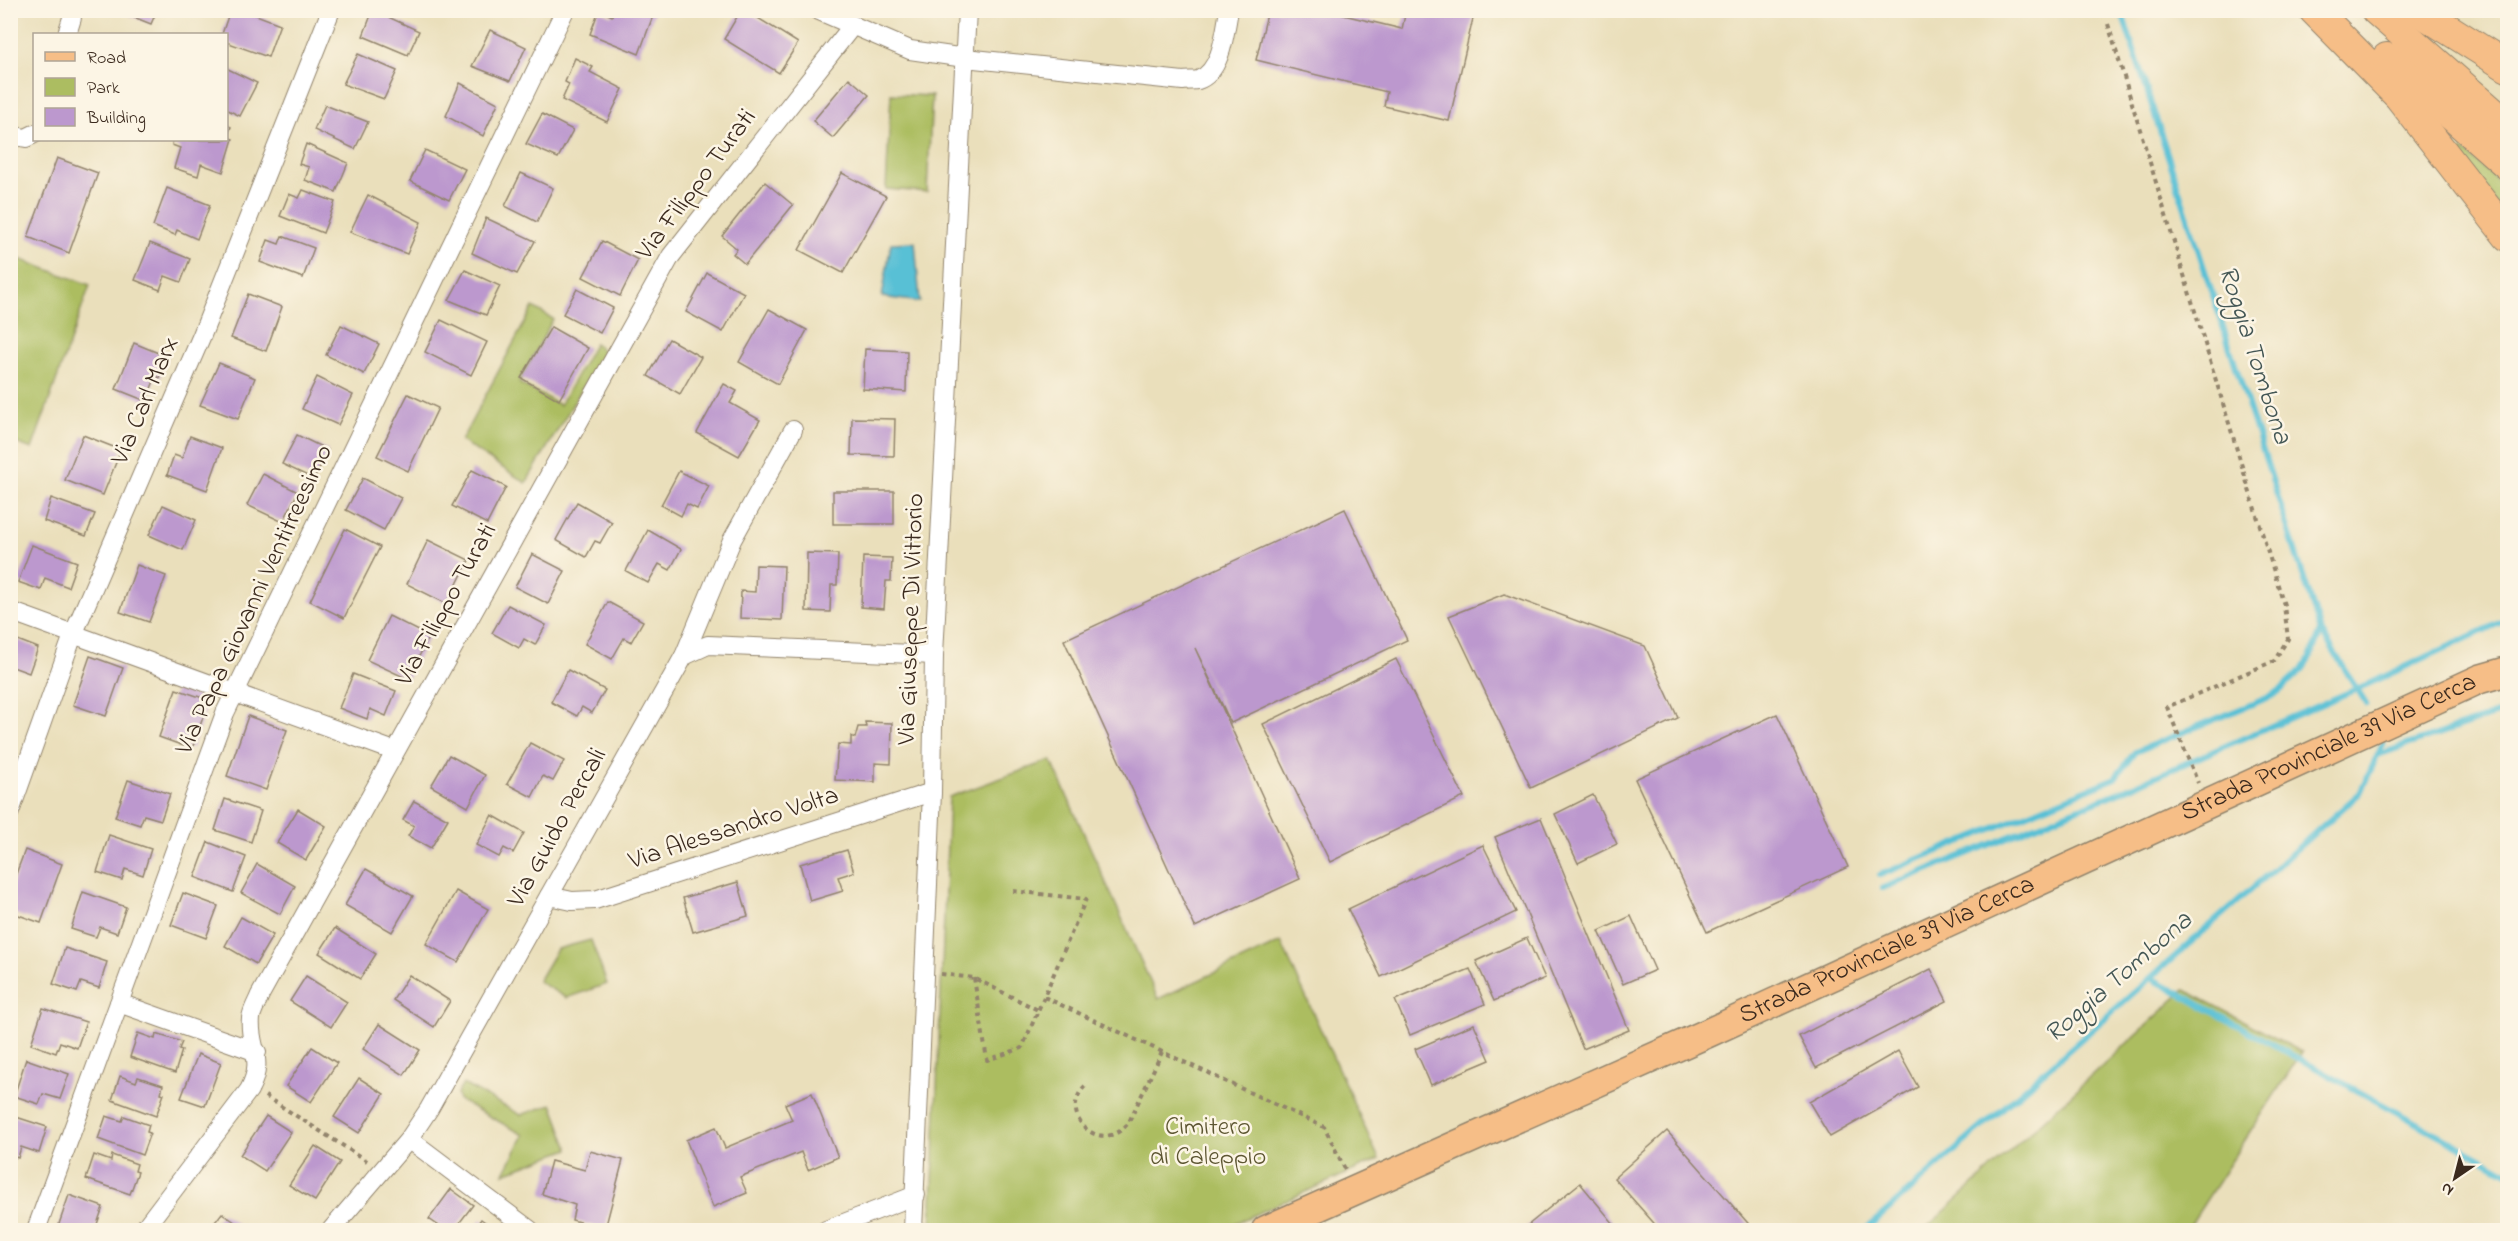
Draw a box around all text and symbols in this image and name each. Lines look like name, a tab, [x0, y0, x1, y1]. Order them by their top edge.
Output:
legend	[33, 33, 228, 141]
text: Road	[87, 46, 126, 72]
text: Park	[87, 76, 120, 102]
street label: Via Filippo Turati	[627, 101, 767, 270]
text: Building	[86, 106, 146, 133]
water label: Roggia Tombona	[2206, 261, 2301, 450]
street label: Via Carl Marx	[102, 331, 190, 472]
street label: Via Papa Giovanni Ventitreesimo	[166, 439, 344, 762]
street label: Via Giuseppe Di Vittorio	[889, 493, 935, 746]
street label: Via Filippo Turati	[386, 517, 508, 694]
street label: Strada Provinciale 39 Via Cerca	[2175, 664, 2483, 833]
street label: Via Guido Percali	[498, 741, 618, 915]
street label: Via Alessandro Volta	[623, 777, 844, 881]
street label: Strada Provinciale 39 Via Cerca	[1733, 867, 2041, 1035]
water label: Roggia Tombona	[2036, 902, 2203, 1054]
park label: Cimitero di Caleppio	[1150, 1109, 1266, 1177]
north arrow	[2425, 1148, 2485, 1208]
text: N	[2436, 1176, 2459, 1202]

